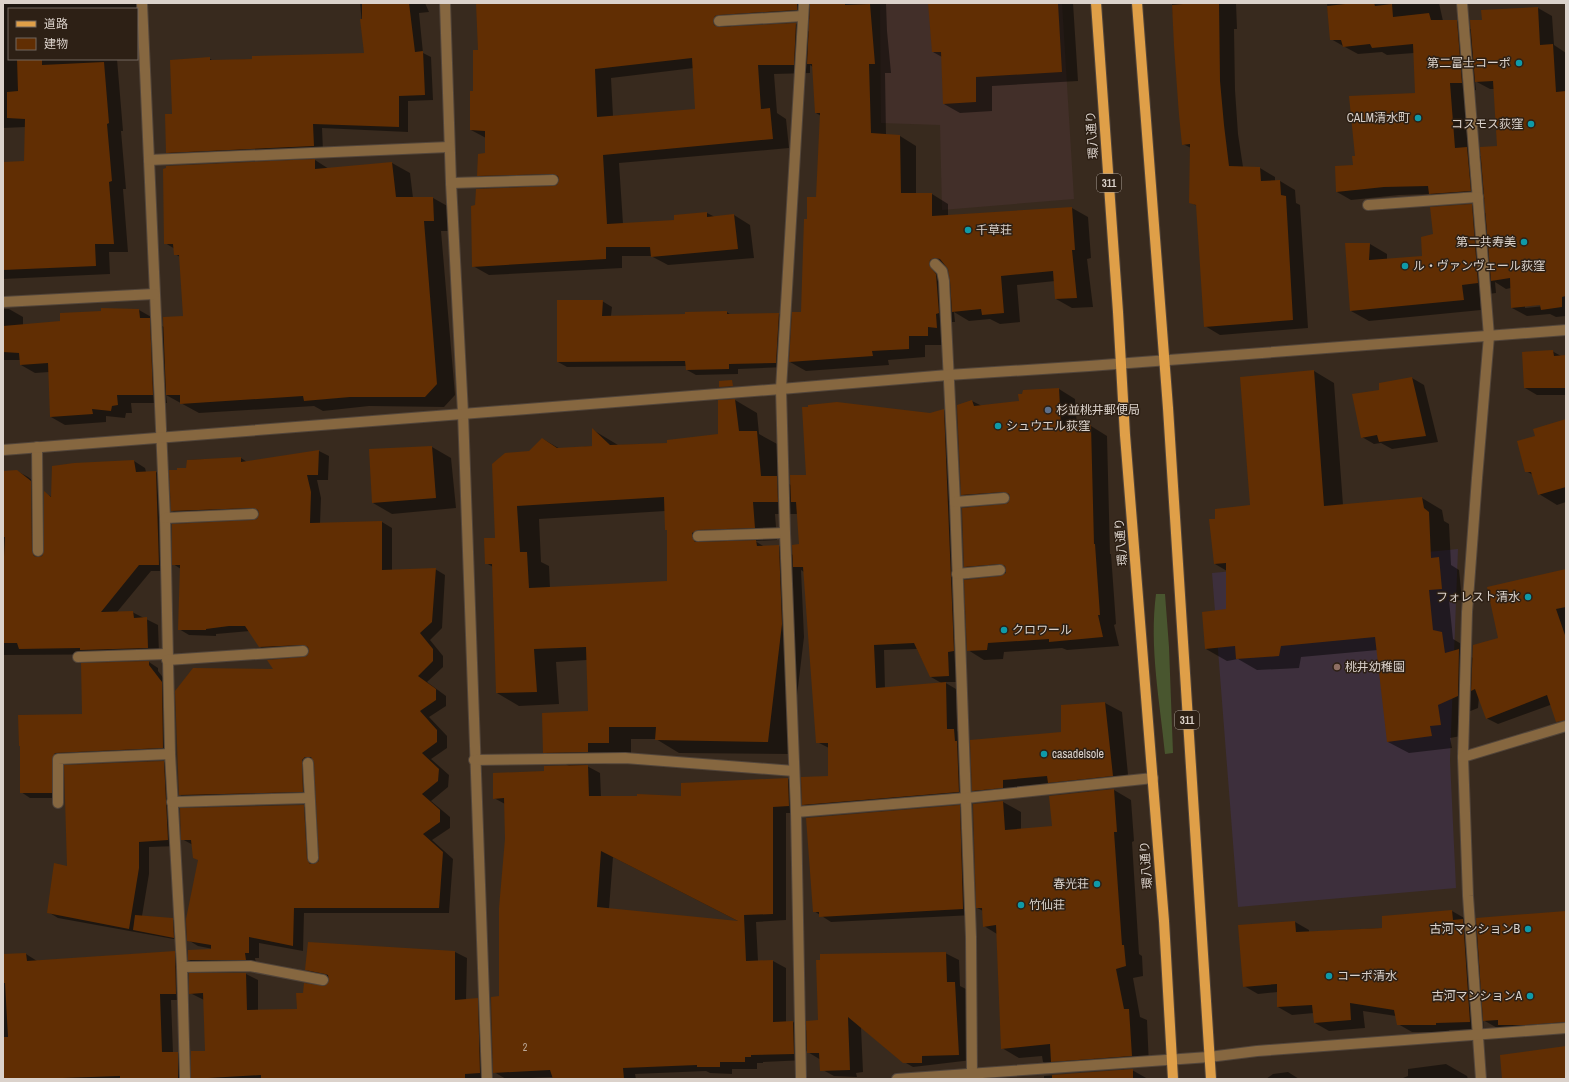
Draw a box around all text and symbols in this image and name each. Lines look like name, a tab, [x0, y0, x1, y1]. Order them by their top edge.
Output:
legend	[8, 8, 138, 60]
text: 道路	[44, 16, 68, 32]
text: 建物	[44, 36, 68, 52]
place label: 第二富士コーポ	[1427, 55, 1511, 71]
marker: 第二富士コーポ	[1514, 58, 1524, 68]
street label: 環八通り	[1082, 110, 1102, 160]
place label: CALM清水町	[1347, 110, 1410, 126]
marker: CALM清水町	[1413, 113, 1423, 123]
place label: コスモス荻窪	[1451, 116, 1523, 132]
marker: コスモス荻窪	[1526, 119, 1536, 129]
road number: 311	[1097, 174, 1121, 192]
place label: 千草荘	[976, 222, 1012, 238]
marker: 千草荘	[963, 225, 973, 235]
place label: 第二共寿美	[1456, 234, 1516, 250]
marker: 第二共寿美	[1519, 237, 1529, 247]
place label: ル・ヴァンヴェール荻窪	[1413, 258, 1545, 274]
marker: ル・ヴァンヴェール荻窪	[1400, 261, 1410, 271]
place label: 杉並桃井郵便局	[1056, 402, 1140, 418]
marker: 杉並桃井郵便局	[1043, 405, 1053, 415]
place label: シュウエル荻窪	[1006, 418, 1090, 434]
marker: シュウエル荻窪	[993, 421, 1003, 431]
street label: 環八通り	[1111, 517, 1131, 567]
place label: フォレスト清水	[1436, 589, 1520, 605]
marker: フォレスト清水	[1523, 592, 1533, 602]
place label: クロワール	[1012, 622, 1072, 638]
marker: クロワール	[999, 625, 1009, 635]
place label: 桃井幼稚園	[1345, 659, 1405, 675]
marker: 桃井幼稚園	[1332, 662, 1342, 672]
road number: 311	[1175, 711, 1199, 729]
place label: casadelsole	[1052, 746, 1104, 762]
marker: casadelsole	[1039, 749, 1049, 759]
street label: 環八通り	[1136, 840, 1156, 890]
place label: 春光荘	[1053, 876, 1089, 892]
marker: 春光荘	[1092, 879, 1102, 889]
place label: 竹仙荘	[1029, 897, 1065, 913]
marker: 竹仙荘	[1016, 900, 1026, 910]
place label: 古河マンションB	[1429, 921, 1520, 937]
marker: 古河マンションB	[1523, 924, 1533, 934]
place label: コーポ清水	[1337, 968, 1397, 984]
marker: コーポ清水	[1324, 971, 1334, 981]
place label: 古河マンションA	[1431, 988, 1522, 1004]
marker: 古河マンションA	[1525, 991, 1535, 1001]
house number: 2	[523, 1041, 528, 1054]

